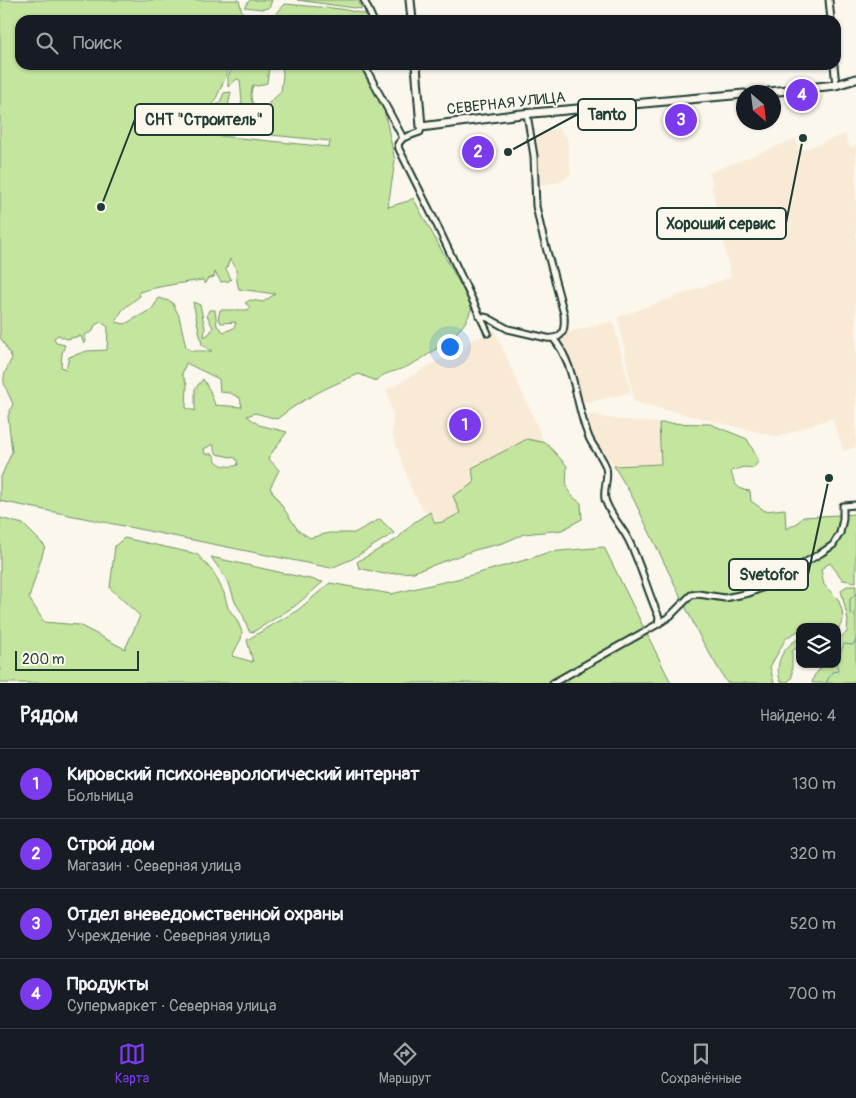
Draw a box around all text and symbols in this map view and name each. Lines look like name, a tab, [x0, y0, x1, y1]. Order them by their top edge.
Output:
search box	[15, 15, 841, 70]
icon: search	[33, 29, 61, 57]
text: Поиск	[73, 31, 123, 55]
pin: 4	[786, 76, 818, 114]
north arrow	[736, 85, 781, 130]
street label: СЕВЕРНАЯ УЛИЦА	[446, 88, 567, 119]
callout: Tanto	[578, 99, 636, 130]
pin: 3	[665, 101, 697, 139]
callout: СНТ "Строитель"	[135, 104, 273, 135]
text: Tanto	[587, 105, 627, 125]
text: СНТ "Строитель"	[145, 110, 263, 130]
pin: 2	[462, 133, 494, 171]
callout: Хороший сервис	[657, 208, 786, 239]
text: Хороший сервис	[666, 214, 776, 234]
your location	[437, 334, 463, 360]
pin: 1	[449, 406, 481, 444]
callout: Svetofor	[729, 559, 808, 590]
text: Svetofor	[739, 565, 799, 585]
map controls	[796, 623, 841, 668]
button: layers	[796, 623, 841, 668]
scale bar	[15, 648, 139, 671]
text: 200 m	[22, 651, 64, 668]
text: Рядом	[20, 702, 78, 729]
text: Найдено: 4	[760, 706, 836, 726]
text: Кировский психоневрологический интернат	[67, 762, 420, 786]
text: 1	[33, 774, 39, 794]
text: 130 m	[792, 774, 836, 794]
text: Больница	[67, 786, 134, 806]
text: Строй дом	[67, 832, 155, 856]
text: 2	[32, 844, 40, 864]
text: 320 m	[790, 844, 836, 864]
text: Магазин · Северная улица	[67, 856, 241, 876]
text: Отдел вневедомственной охраны	[67, 902, 344, 926]
text: 3	[32, 914, 40, 934]
text: 520 m	[790, 914, 836, 934]
text: Учреждение · Северная улица	[67, 926, 270, 946]
text: Продукты	[67, 972, 149, 996]
text: 4	[31, 984, 41, 1004]
text: 700 m	[788, 984, 836, 1004]
text: Супермаркет · Северная улица	[67, 996, 276, 1016]
tab: Карта	[115, 1040, 149, 1087]
tab: Маршрут	[379, 1040, 431, 1087]
tab: Сохранённые	[661, 1040, 741, 1087]

